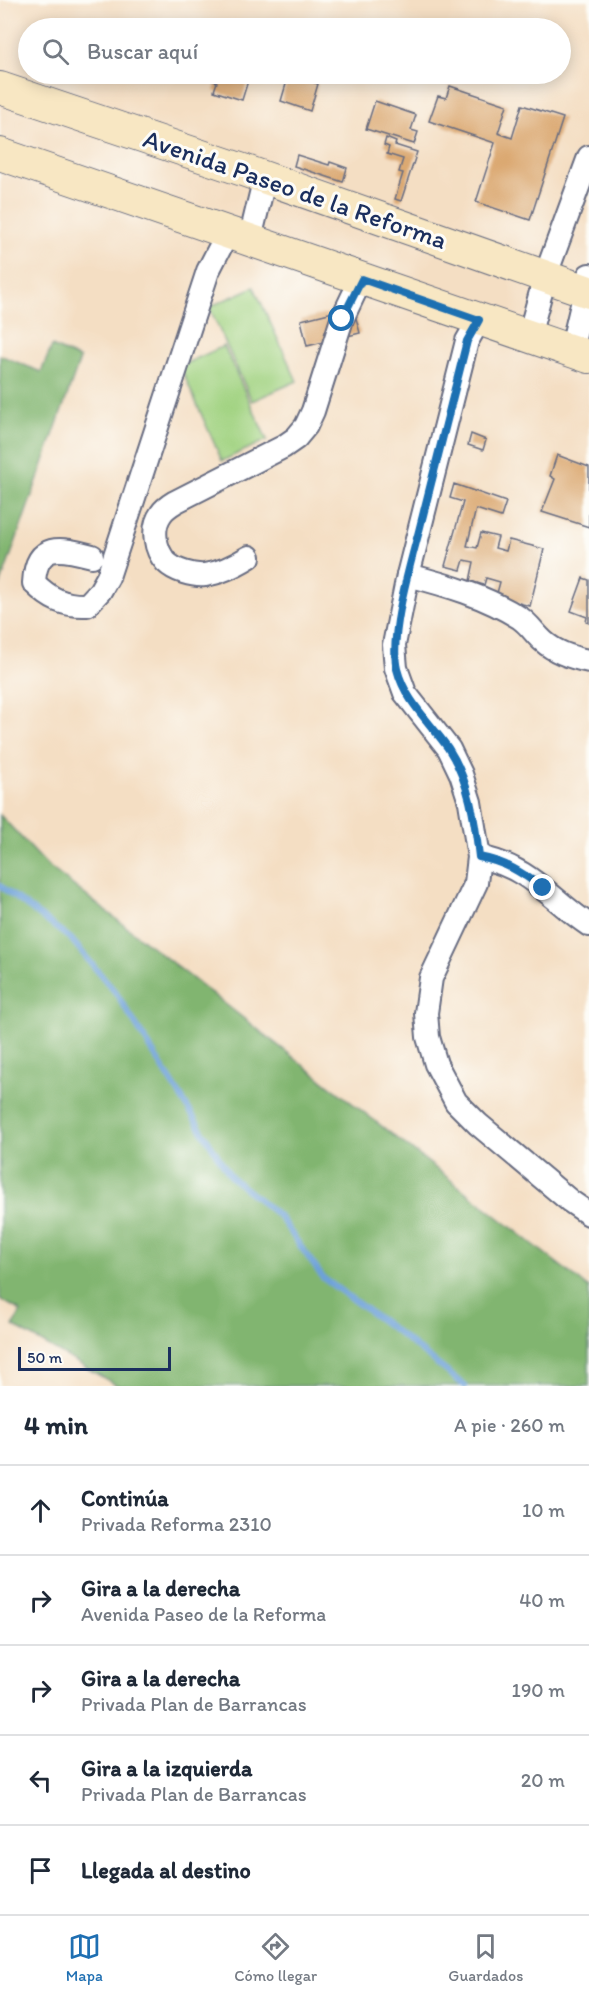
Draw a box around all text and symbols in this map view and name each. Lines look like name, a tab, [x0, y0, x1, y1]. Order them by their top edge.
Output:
search box	[18, 18, 571, 84]
icon: search	[39, 35, 72, 68]
text: Buscar aquí	[87, 38, 198, 65]
street label: Avenida Paseo de la Reforma	[139, 122, 451, 256]
route start	[328, 305, 354, 331]
route end	[529, 874, 555, 900]
scale bar	[18, 1344, 171, 1372]
text: 50 m	[27, 1348, 62, 1367]
text: 4 min	[24, 1409, 88, 1441]
text: A pie · 260 m	[454, 1413, 565, 1437]
text: Continúa	[81, 1485, 169, 1512]
icon: ahead	[24, 1494, 57, 1527]
text: 10 m	[522, 1498, 565, 1522]
text: Privada Reforma 2310	[81, 1512, 272, 1536]
text: Gira a la derecha	[81, 1575, 240, 1602]
icon: right	[24, 1584, 57, 1617]
text: 40 m	[519, 1588, 565, 1612]
text: Avenida Paseo de la Reforma	[81, 1602, 326, 1626]
text: Gira a la derecha	[81, 1665, 240, 1692]
icon: right	[24, 1674, 57, 1707]
text: 190 m	[512, 1678, 565, 1702]
text: Privada Plan de Barrancas	[81, 1692, 307, 1716]
text: Gira a la izquierda	[81, 1755, 252, 1782]
icon: left	[24, 1764, 57, 1797]
text: 20 m	[521, 1768, 565, 1792]
text: Privada Plan de Barrancas	[81, 1782, 307, 1806]
icon: arrive	[24, 1854, 57, 1887]
text: Llegada al destino	[81, 1857, 251, 1884]
tab: Mapa	[66, 1930, 103, 1985]
tab: Cómo llegar	[234, 1930, 317, 1985]
tab: Guardados	[448, 1930, 523, 1985]

